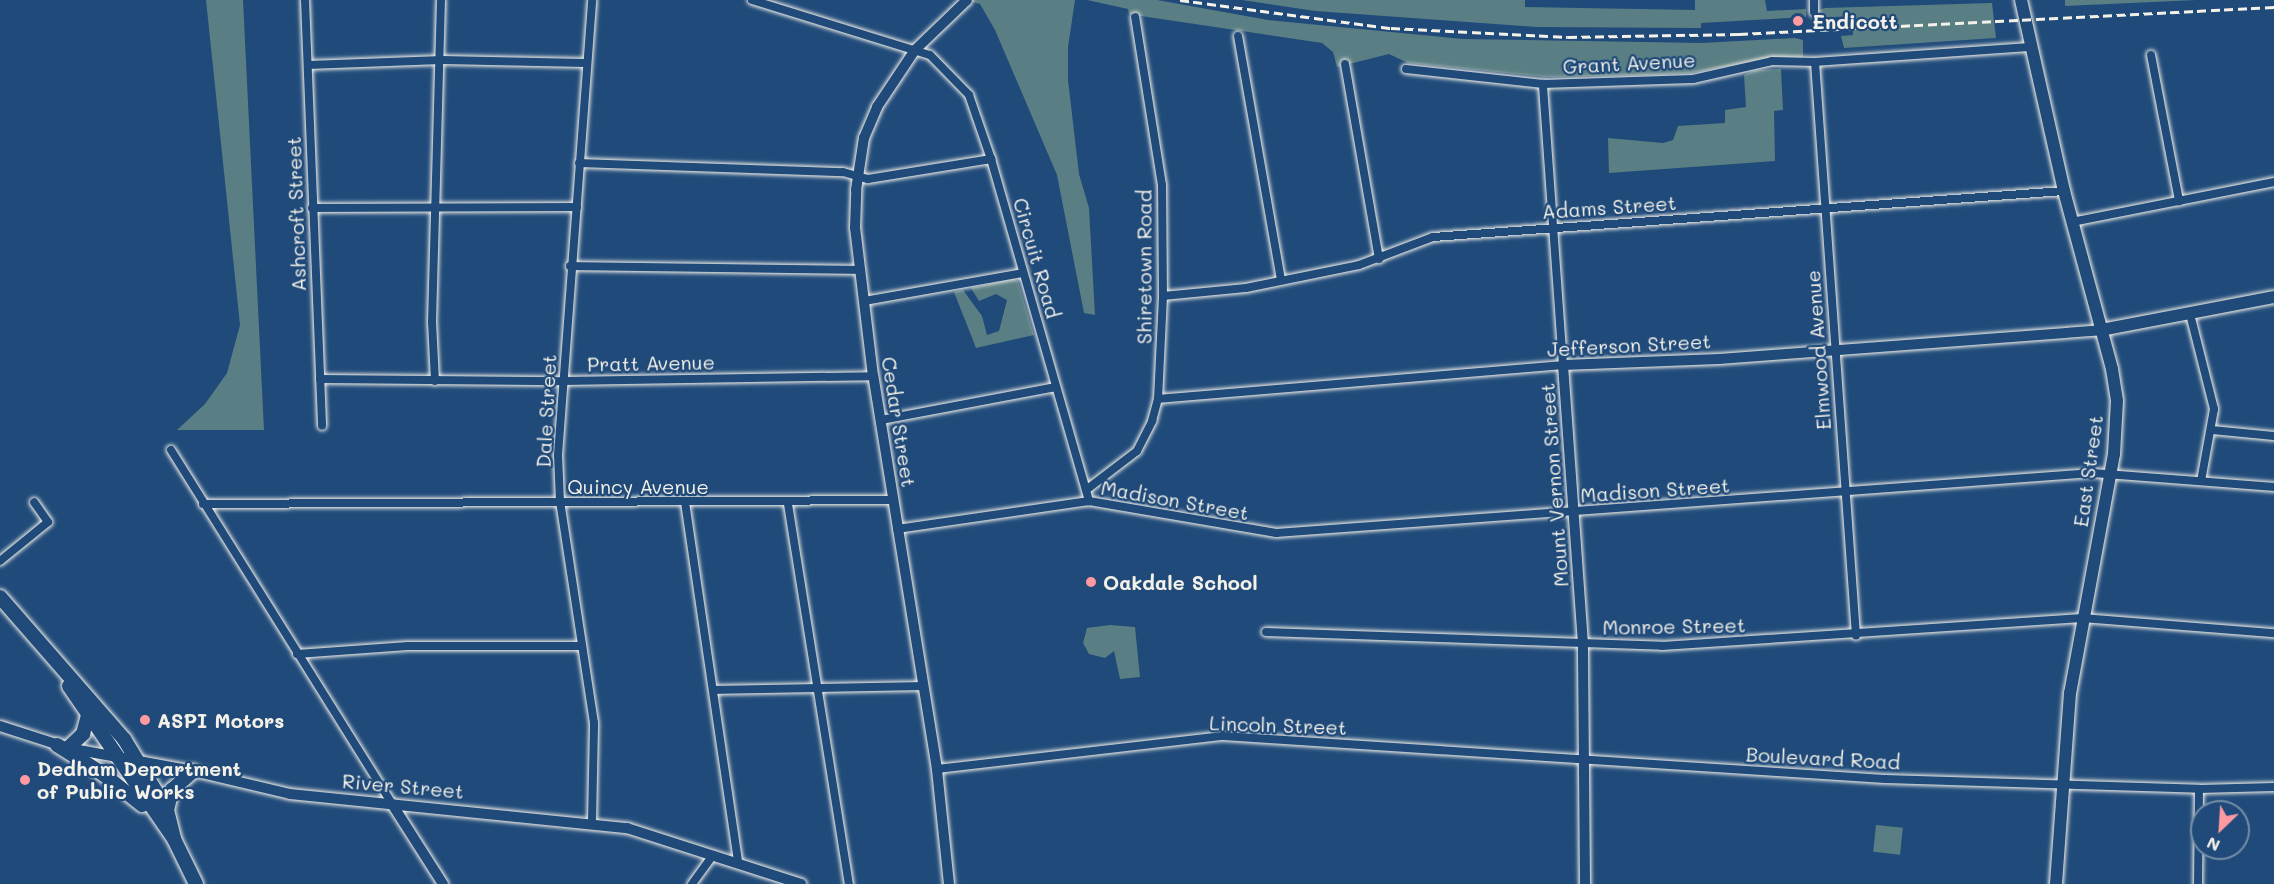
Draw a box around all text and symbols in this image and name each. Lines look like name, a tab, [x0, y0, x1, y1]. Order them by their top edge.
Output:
place label: Endicott	[1812, 9, 1898, 33]
marker: Endicott	[1789, 12, 1807, 30]
street label: Grant Avenue	[1562, 48, 1696, 78]
street label: Ashcroft Street	[281, 136, 311, 292]
street label: Shiretown Road	[1132, 190, 1156, 344]
street label: Adams Street	[1541, 190, 1677, 224]
street label: Circuit Road	[1008, 195, 1066, 321]
street label: Elmwood Avenue	[1800, 269, 1836, 431]
street label: Jefferson Street	[1546, 329, 1712, 361]
street label: Pratt Avenue	[587, 350, 715, 376]
street label: Dale Street	[531, 354, 561, 468]
street label: Cedar Street	[877, 355, 921, 489]
street label: Mount Vernon Street	[1535, 382, 1573, 588]
street label: East Street	[2068, 414, 2108, 528]
street label: Madison Street	[1579, 473, 1731, 507]
street label: Quincy Avenue	[567, 474, 709, 498]
street label: Madison Street	[1099, 475, 1251, 525]
place label: Oakdale School	[1103, 570, 1258, 594]
marker: Oakdale School	[1084, 575, 1098, 589]
street label: Monroe Street	[1602, 613, 1746, 639]
place label: ASPI Motors	[157, 708, 284, 732]
street label: Lincoln Street	[1209, 711, 1347, 739]
marker: ASPI Motors	[138, 713, 152, 727]
street label: Boulevard Road	[1745, 742, 1901, 774]
place label: Dedham Department of Public Works	[37, 756, 241, 803]
street label: River Street	[341, 769, 465, 803]
marker: Dedham Department of Public Works	[18, 773, 32, 787]
north arrow	[2190, 800, 2250, 860]
text: N	[2203, 833, 2223, 857]

